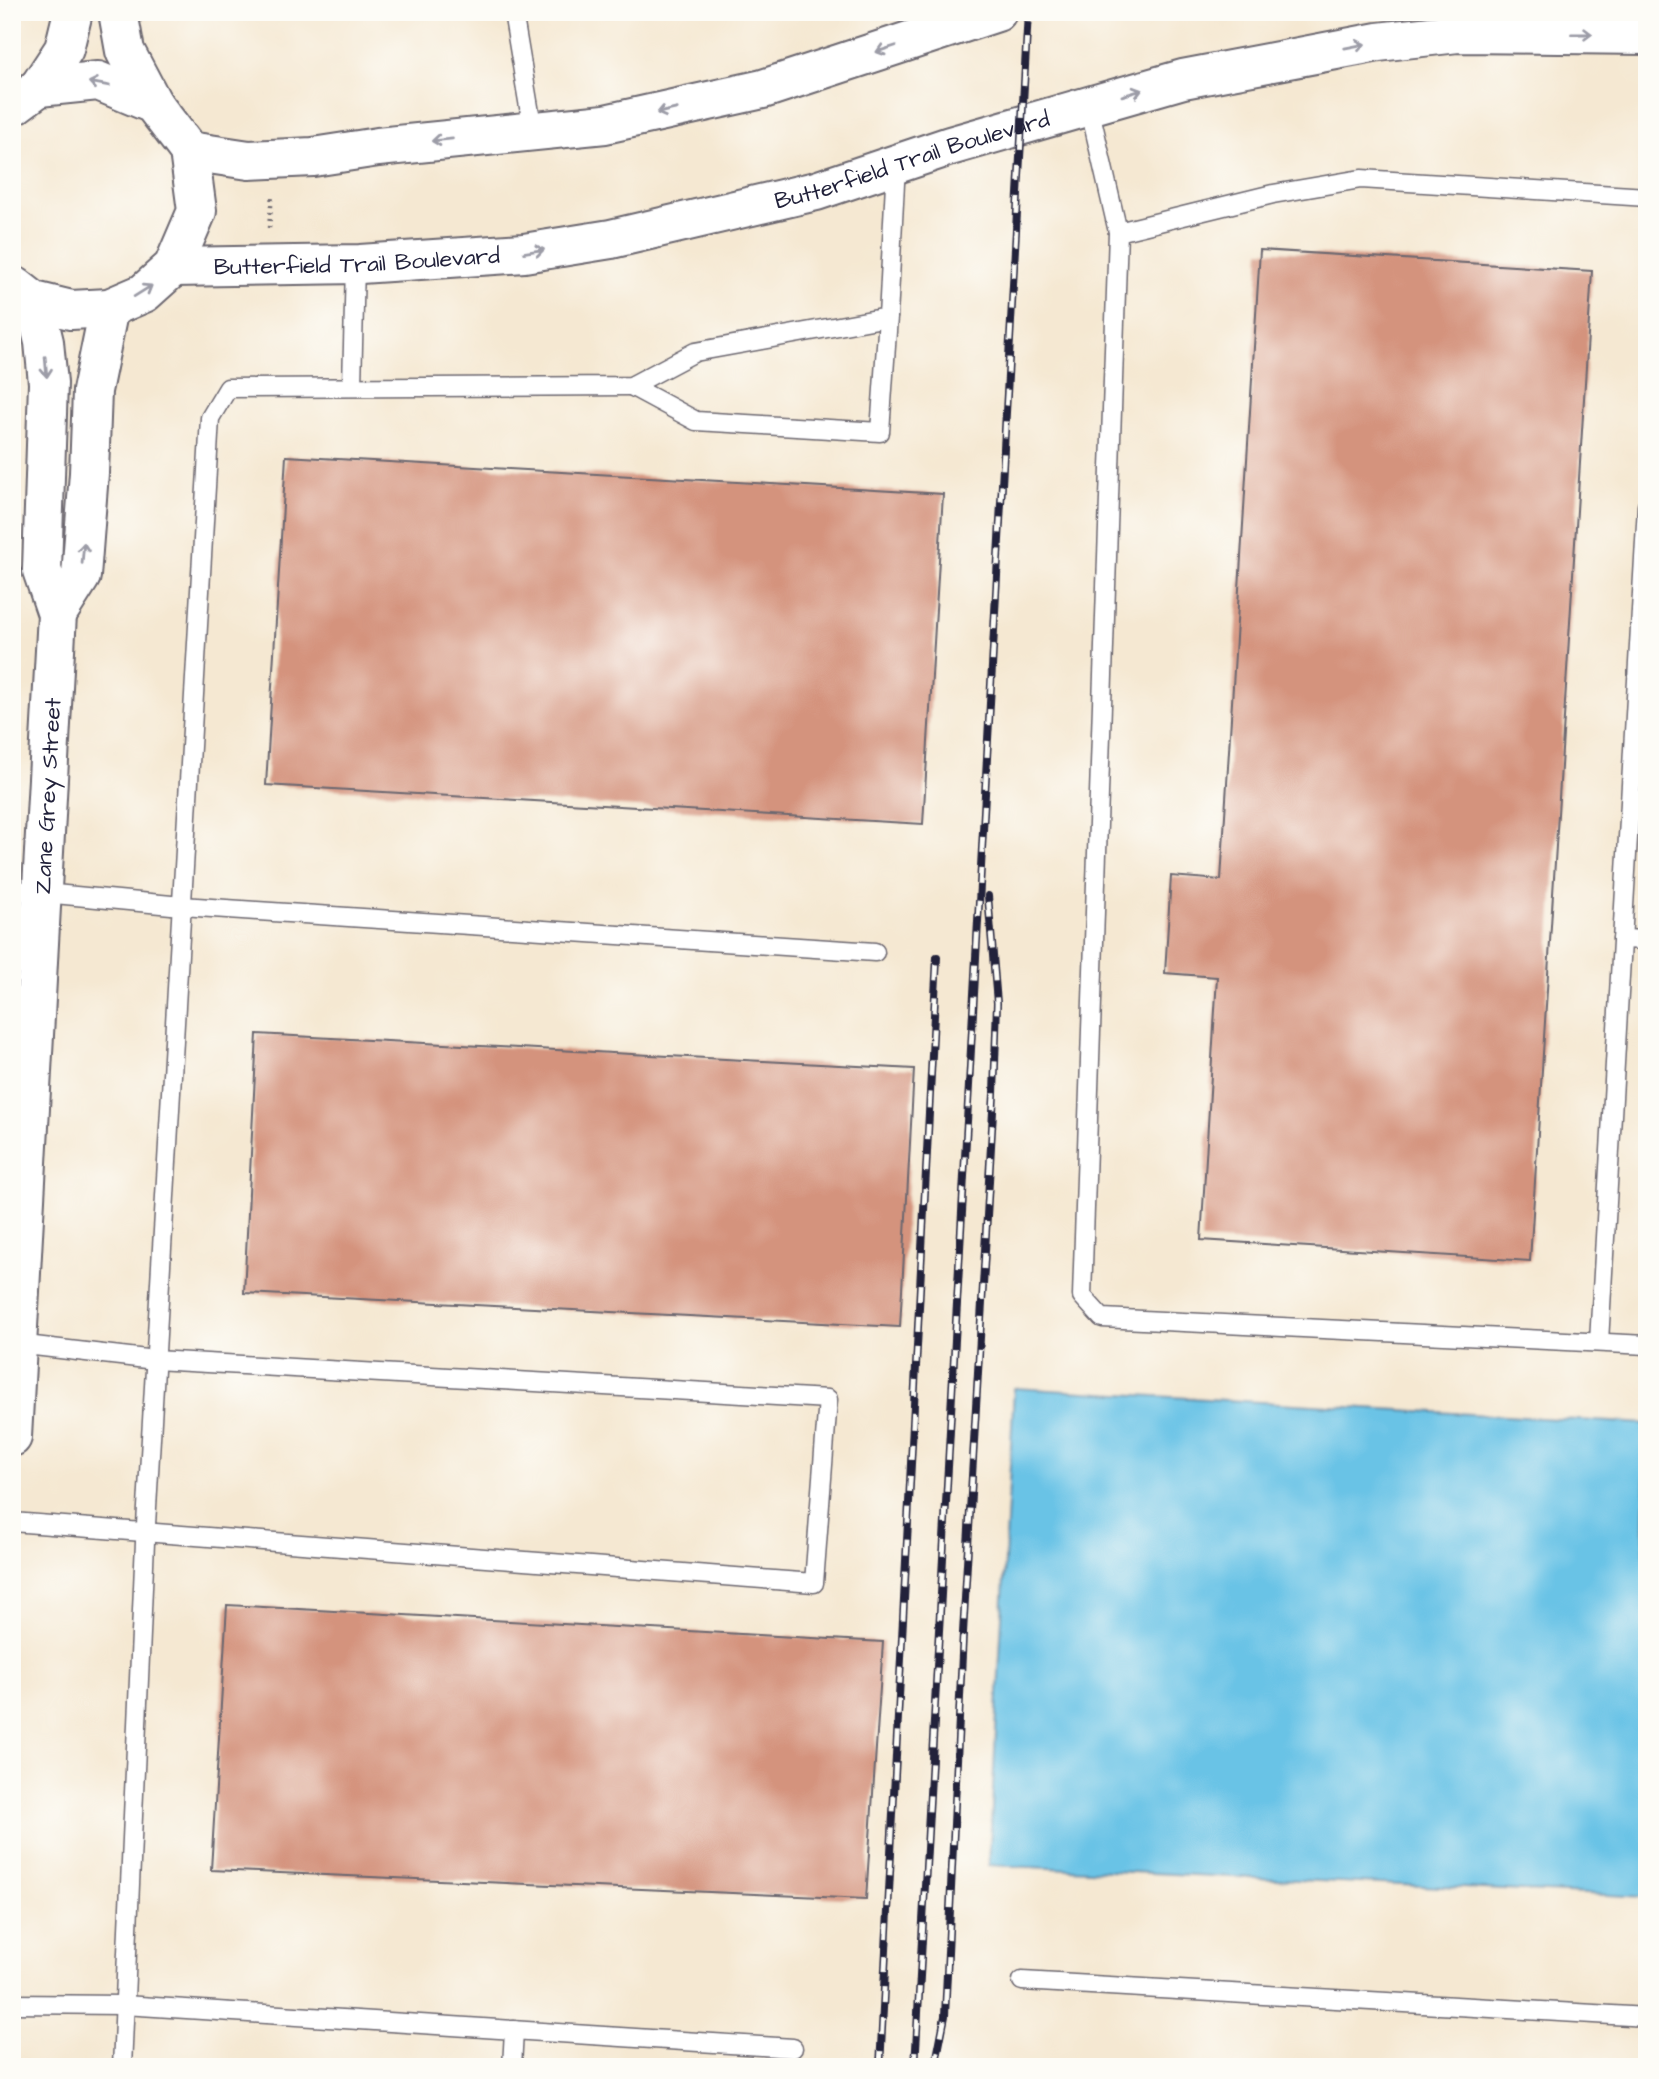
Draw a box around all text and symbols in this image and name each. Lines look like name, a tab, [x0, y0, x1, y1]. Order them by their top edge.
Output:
one-way arrow	[1570, 27, 1593, 41]
one-way arrow	[1343, 39, 1366, 53]
one-way arrow	[875, 44, 897, 56]
one-way arrow	[89, 77, 111, 90]
one-way arrow	[1121, 86, 1143, 99]
street label: Butterfield Trail Boulevard	[771, 103, 1054, 217]
one-way arrow	[656, 104, 679, 118]
one-way arrow	[431, 134, 453, 147]
street label: Butterfield Trail Boulevard	[214, 240, 501, 283]
one-way arrow	[522, 244, 545, 257]
one-way arrow	[133, 283, 152, 298]
one-way arrow	[40, 356, 53, 378]
one-way arrow	[77, 542, 90, 565]
street label: Zane Grey Street	[27, 696, 69, 895]

